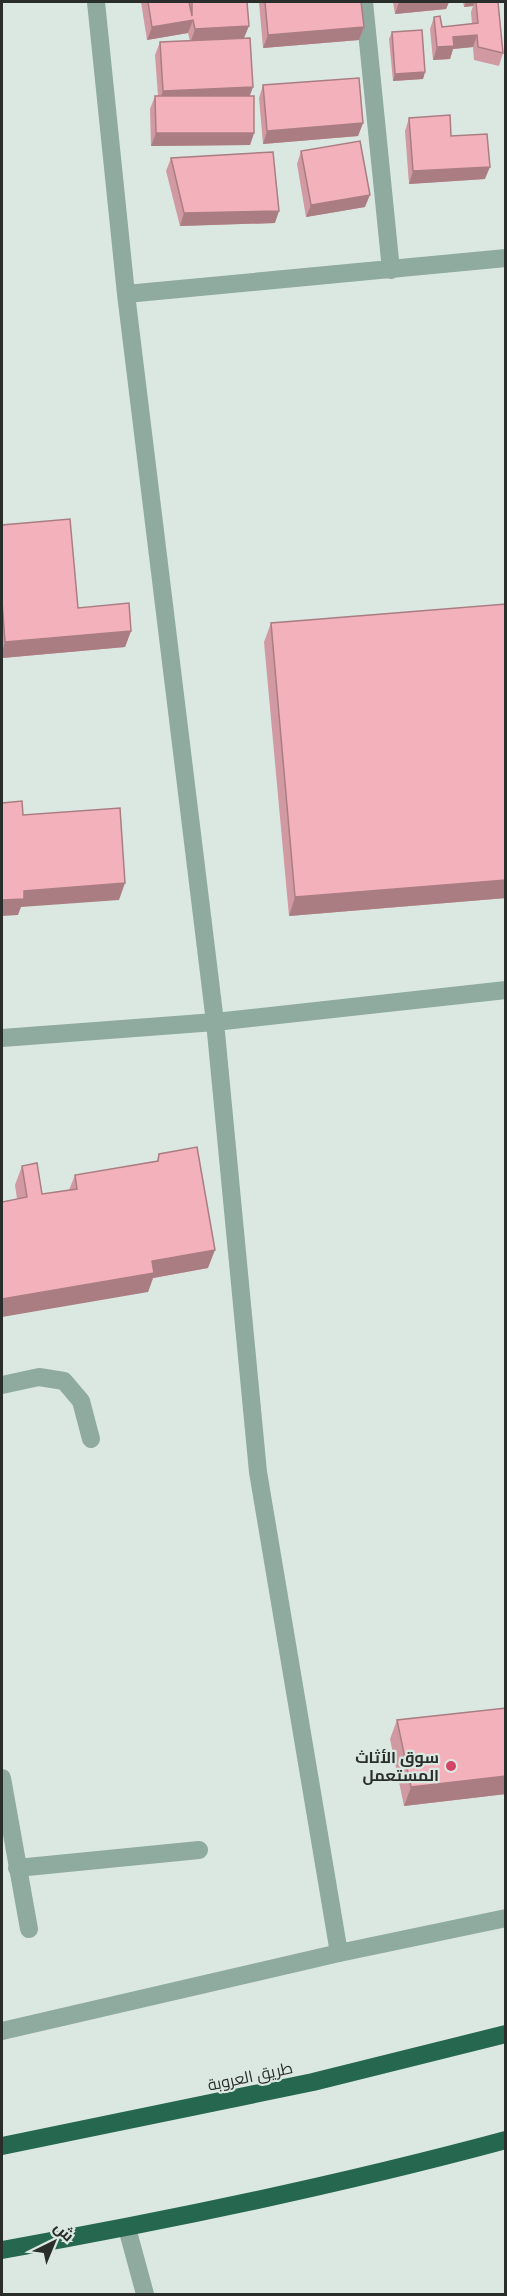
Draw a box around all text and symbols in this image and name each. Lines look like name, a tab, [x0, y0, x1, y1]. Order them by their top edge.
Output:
place label: سوق الأثاث المستعمل	[355, 1749, 439, 1785]
marker: سوق الأثاث المستعمل	[444, 1759, 458, 1773]
street label: طريق العروبة	[206, 2059, 295, 2096]
north arrow	[24, 2212, 84, 2272]
text: ش	[50, 2218, 77, 2245]

